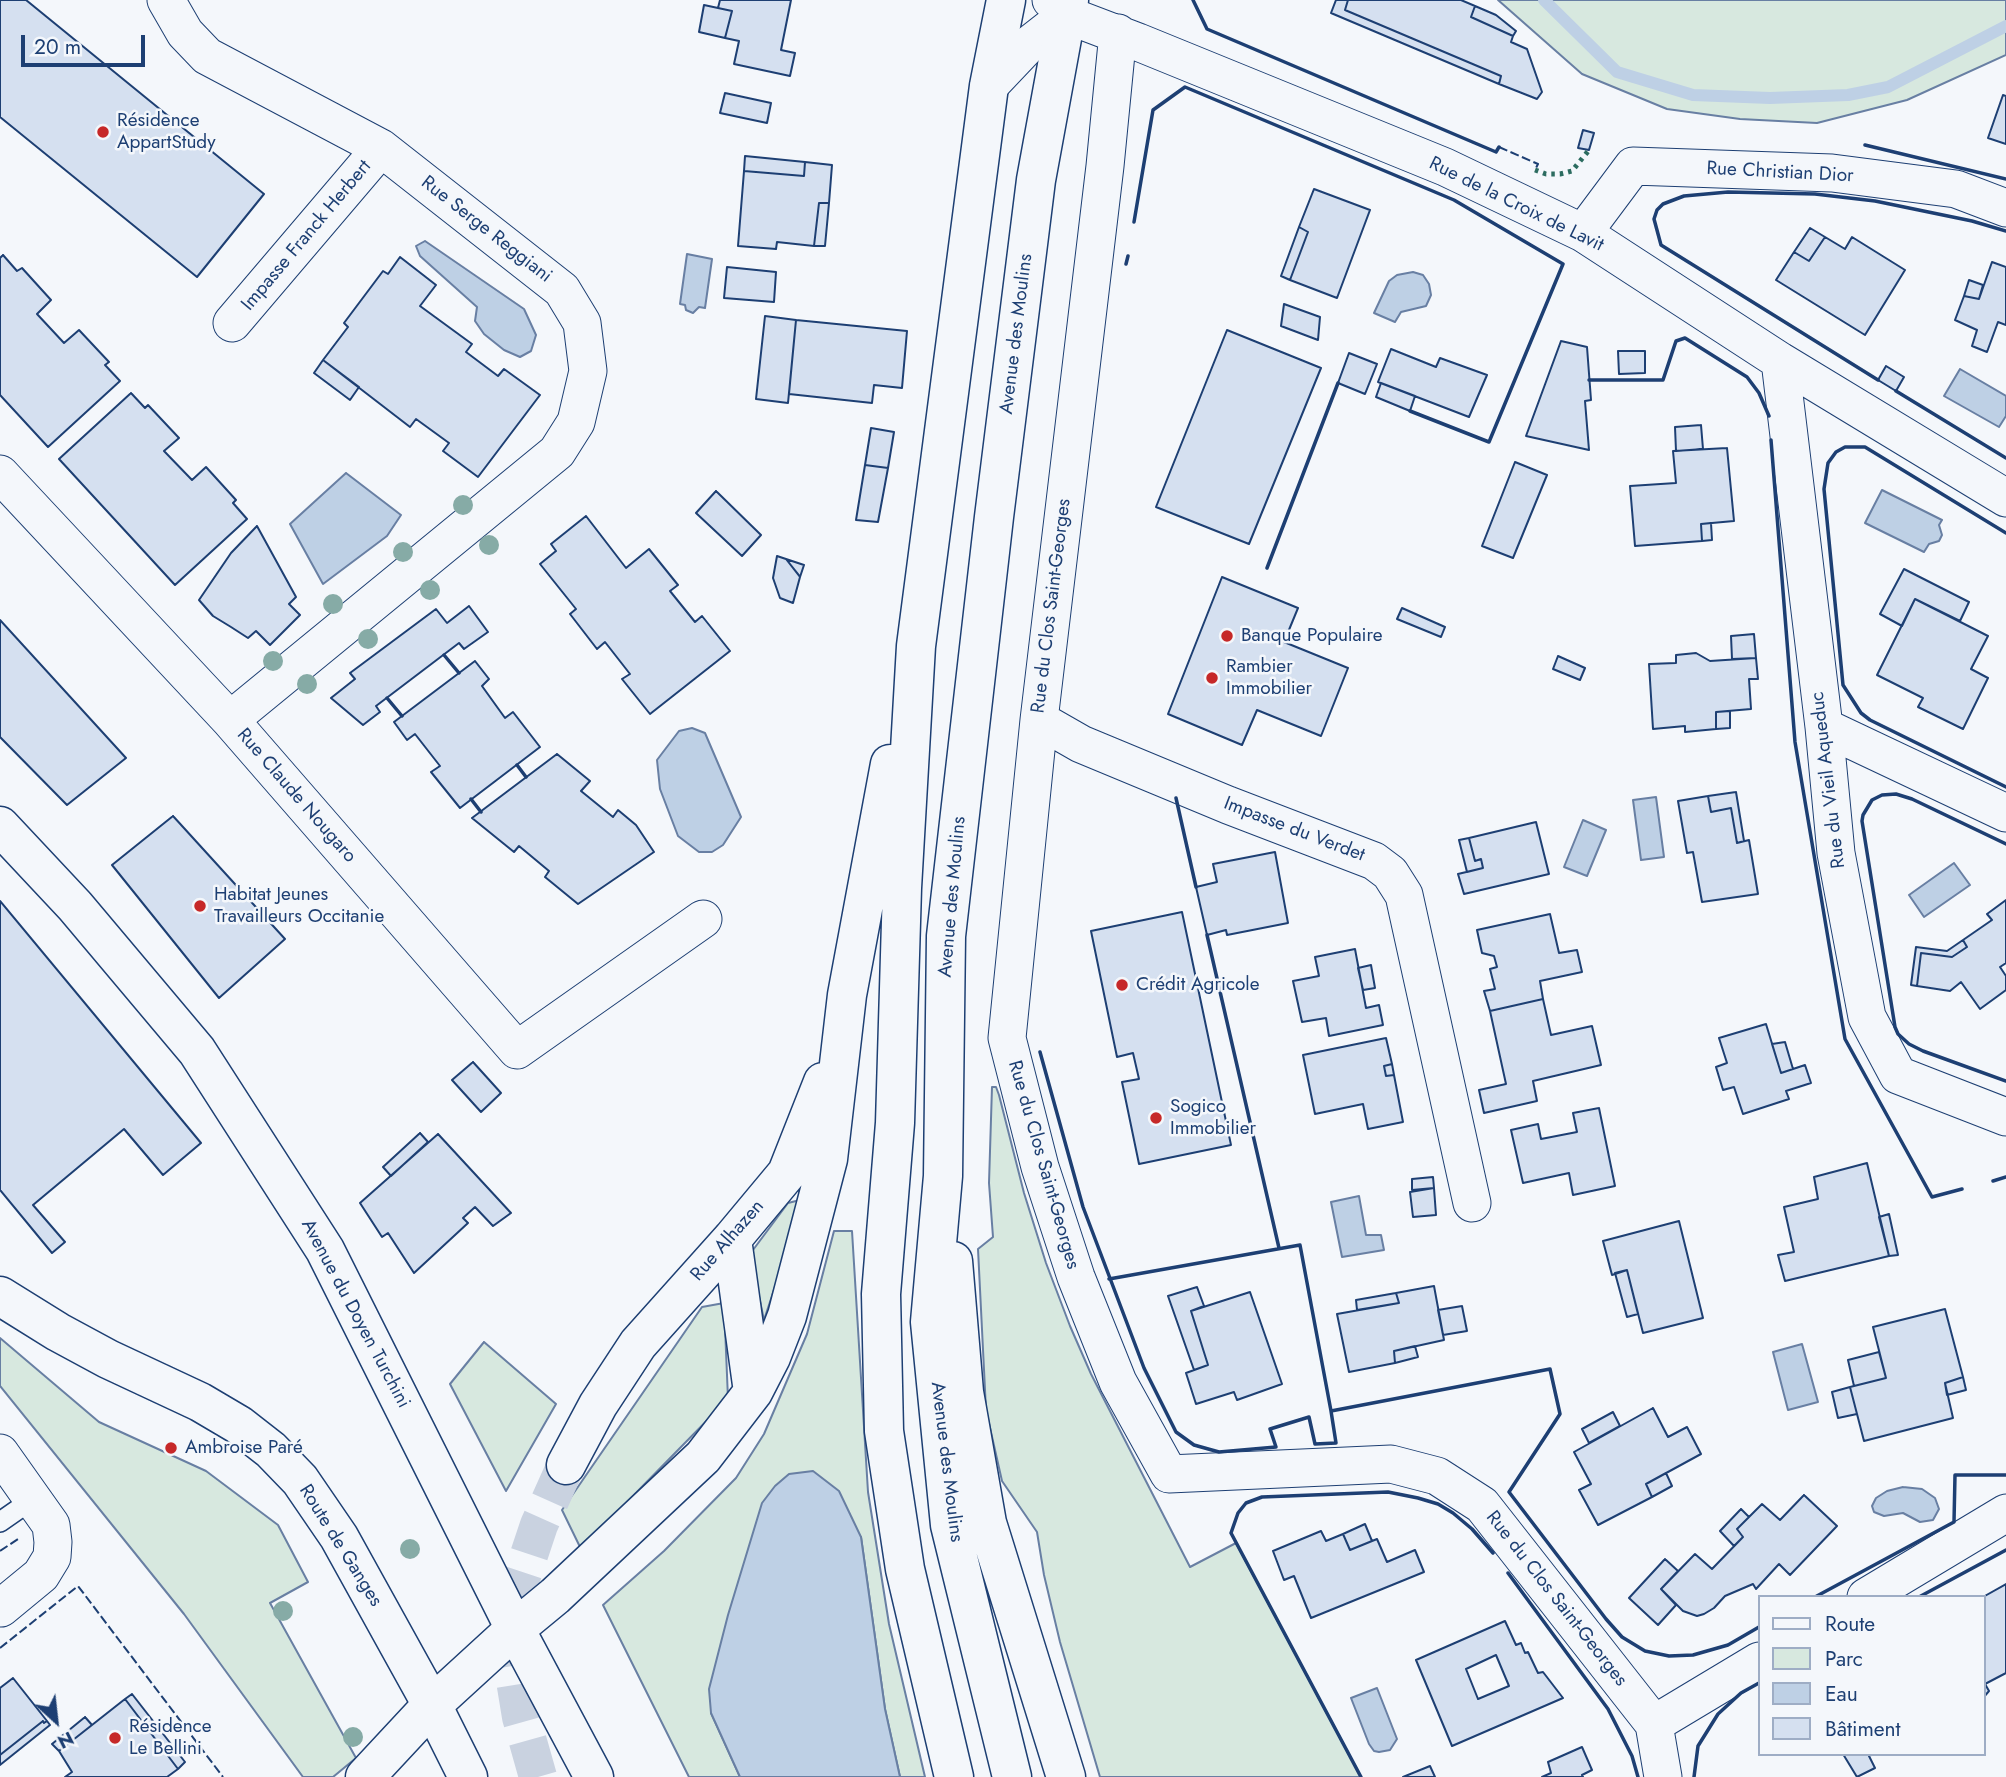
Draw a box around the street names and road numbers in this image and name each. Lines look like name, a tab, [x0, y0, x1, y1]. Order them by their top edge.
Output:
street label: Rue de la Croix de Lavit	[1425, 153, 1607, 257]
street label: Impasse Franck Herbert	[237, 156, 377, 316]
street label: Rue Christian Dior	[1706, 158, 1854, 188]
street label: Rue Serge Reggiani	[416, 172, 556, 288]
street label: Avenue des Moulins	[996, 252, 1038, 416]
street label: Rue du Clos Saint-Georges	[1028, 497, 1076, 715]
street label: Rue du Vieil Aqueduc	[1807, 690, 1851, 870]
street label: Rue Claude Nougaro	[231, 724, 361, 868]
street label: Impasse du Verdet	[1220, 793, 1368, 867]
street label: Avenue des Moulins	[935, 816, 971, 978]
street label: Rue du Clos Saint-Georges	[1002, 1058, 1084, 1272]
street label: Rue Alhazen	[686, 1196, 770, 1286]
street label: Avenue du Doyen Turchini	[296, 1216, 414, 1412]
street label: Avenue des Moulins	[925, 1380, 967, 1544]
street label: Route de Ganges	[293, 1481, 387, 1611]
street label: Rue du Clos Saint-Georges	[1480, 1507, 1632, 1691]

